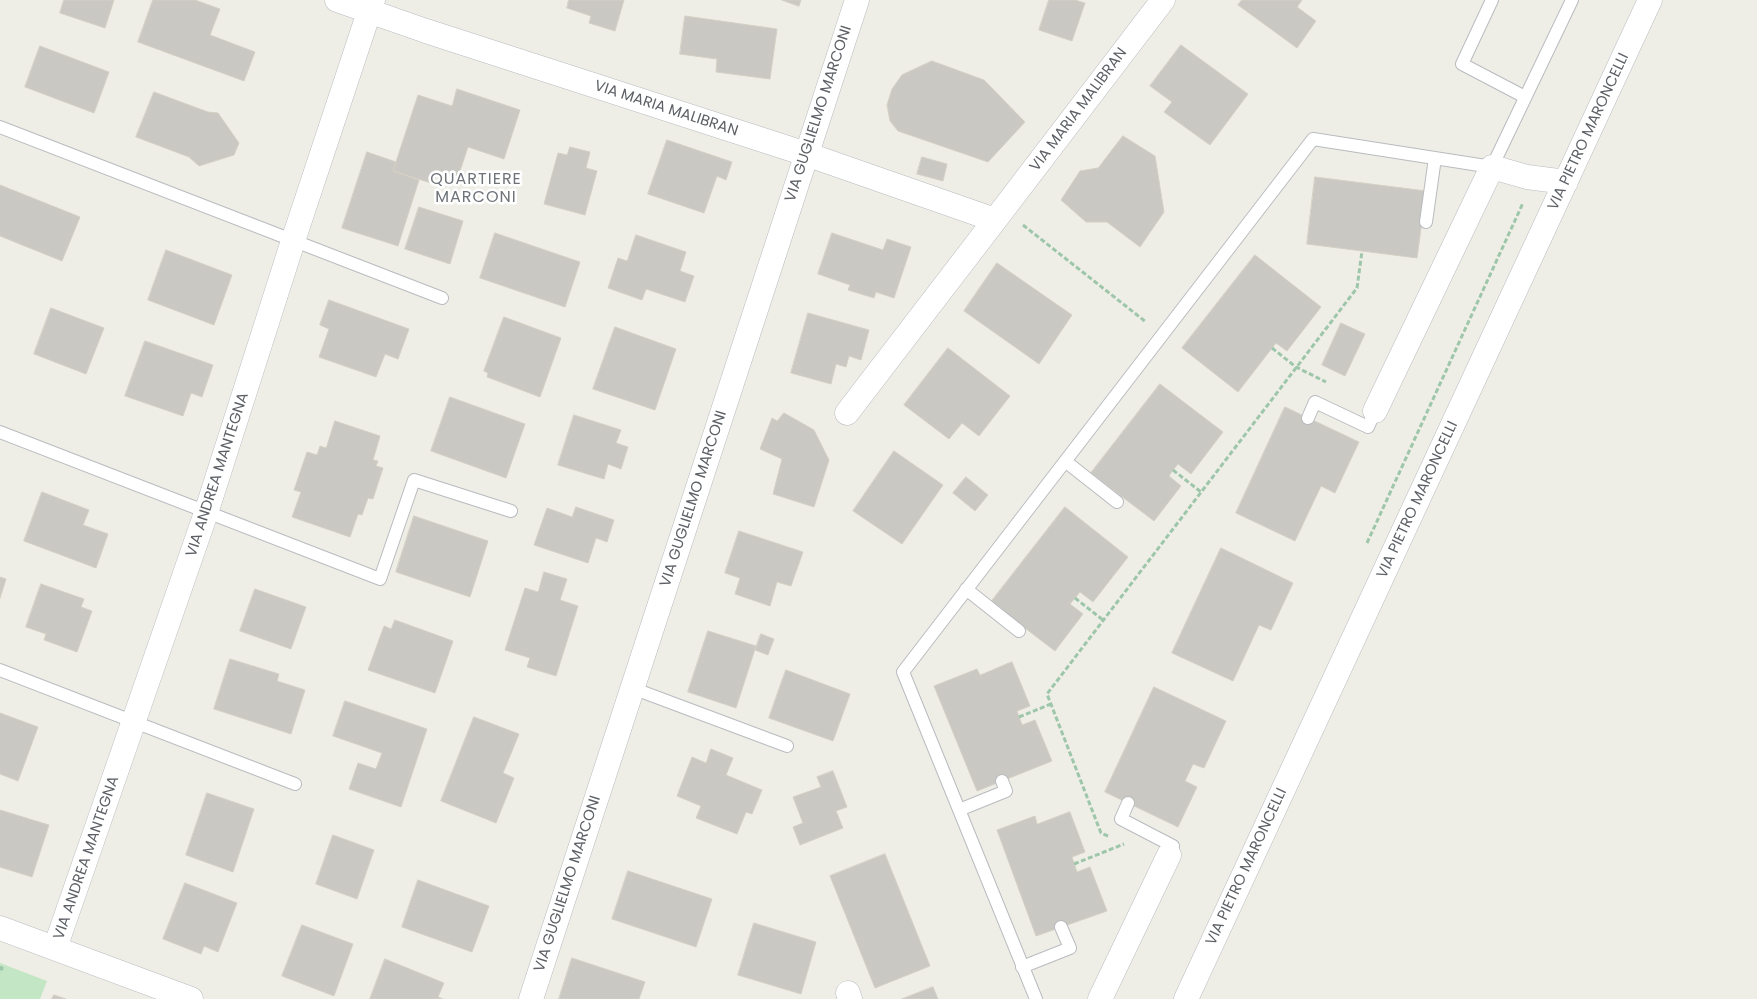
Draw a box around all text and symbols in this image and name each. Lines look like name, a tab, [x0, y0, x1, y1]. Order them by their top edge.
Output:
street label: VIA GUGLIELMO MARCONI	[782, 24, 856, 204]
street label: VIA MARIA MALIBRAN	[1027, 45, 1131, 175]
street label: VIA PIETRO MARONCELLI	[1545, 51, 1633, 213]
street label: VIA MARIA MALIBRAN	[592, 77, 740, 141]
district label: QUARTIERE MARCONI	[429, 170, 523, 208]
street label: VIA ANDREA MANTEGNA	[183, 391, 253, 559]
street label: VIA GUGLIELMO MARCONI	[657, 409, 731, 589]
street label: VIA PIETRO MARONCELLI	[1374, 419, 1462, 581]
street label: VIA ANDREA MANTEGNA	[51, 774, 123, 942]
street label: VIA PIETRO MARONCELLI	[1203, 786, 1291, 948]
street label: VIA GUGLIELMO MARCONI	[531, 794, 605, 974]

